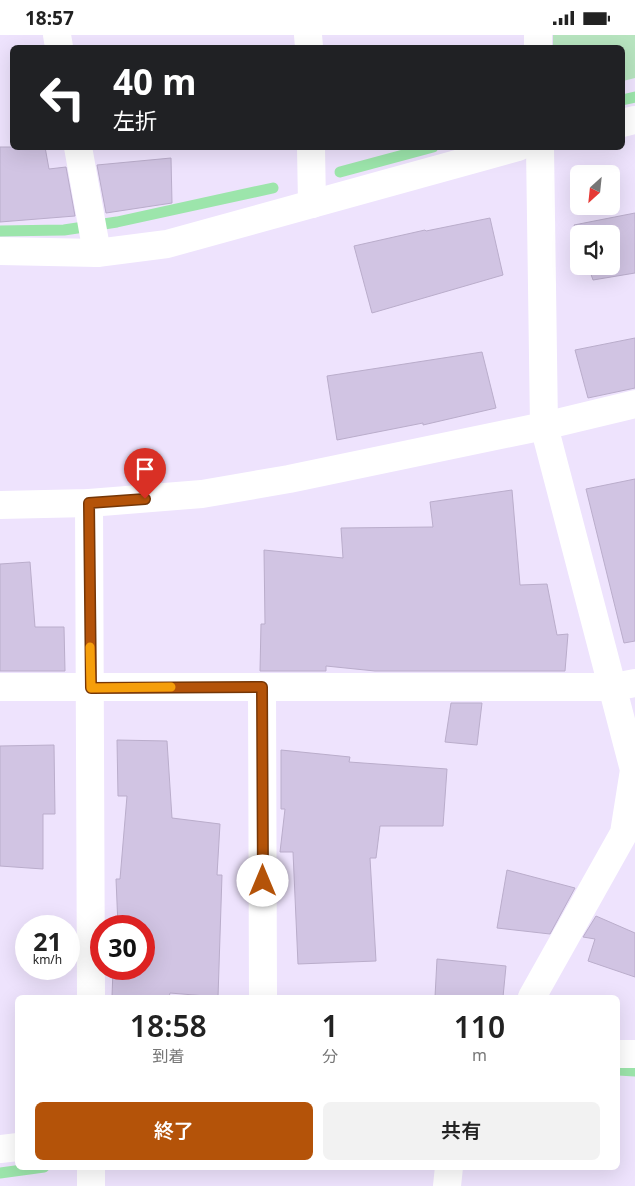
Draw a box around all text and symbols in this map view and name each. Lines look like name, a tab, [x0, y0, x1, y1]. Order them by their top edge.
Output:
text: 18:57	[25, 5, 74, 31]
text: 40 m	[113, 58, 196, 105]
icon: left	[30, 65, 95, 130]
text: 左折	[113, 105, 157, 135]
north arrow	[570, 165, 620, 215]
map controls	[570, 165, 620, 275]
button: sound	[570, 225, 620, 275]
pin	[124, 448, 166, 499]
icon: arrive	[131, 455, 159, 483]
position arrow	[236, 854, 288, 906]
speed limit sign: 30	[90, 915, 155, 980]
text: 21	[33, 924, 62, 958]
text: km/h	[33, 951, 62, 968]
text: 18:58	[130, 1005, 207, 1046]
text: 1	[322, 1005, 339, 1046]
text: 110	[454, 1006, 505, 1047]
text: m	[472, 1044, 487, 1066]
text: 到着	[152, 1045, 184, 1067]
text: 分	[322, 1045, 338, 1067]
button: 終了	[35, 1102, 313, 1160]
button: 共有	[323, 1102, 600, 1160]

